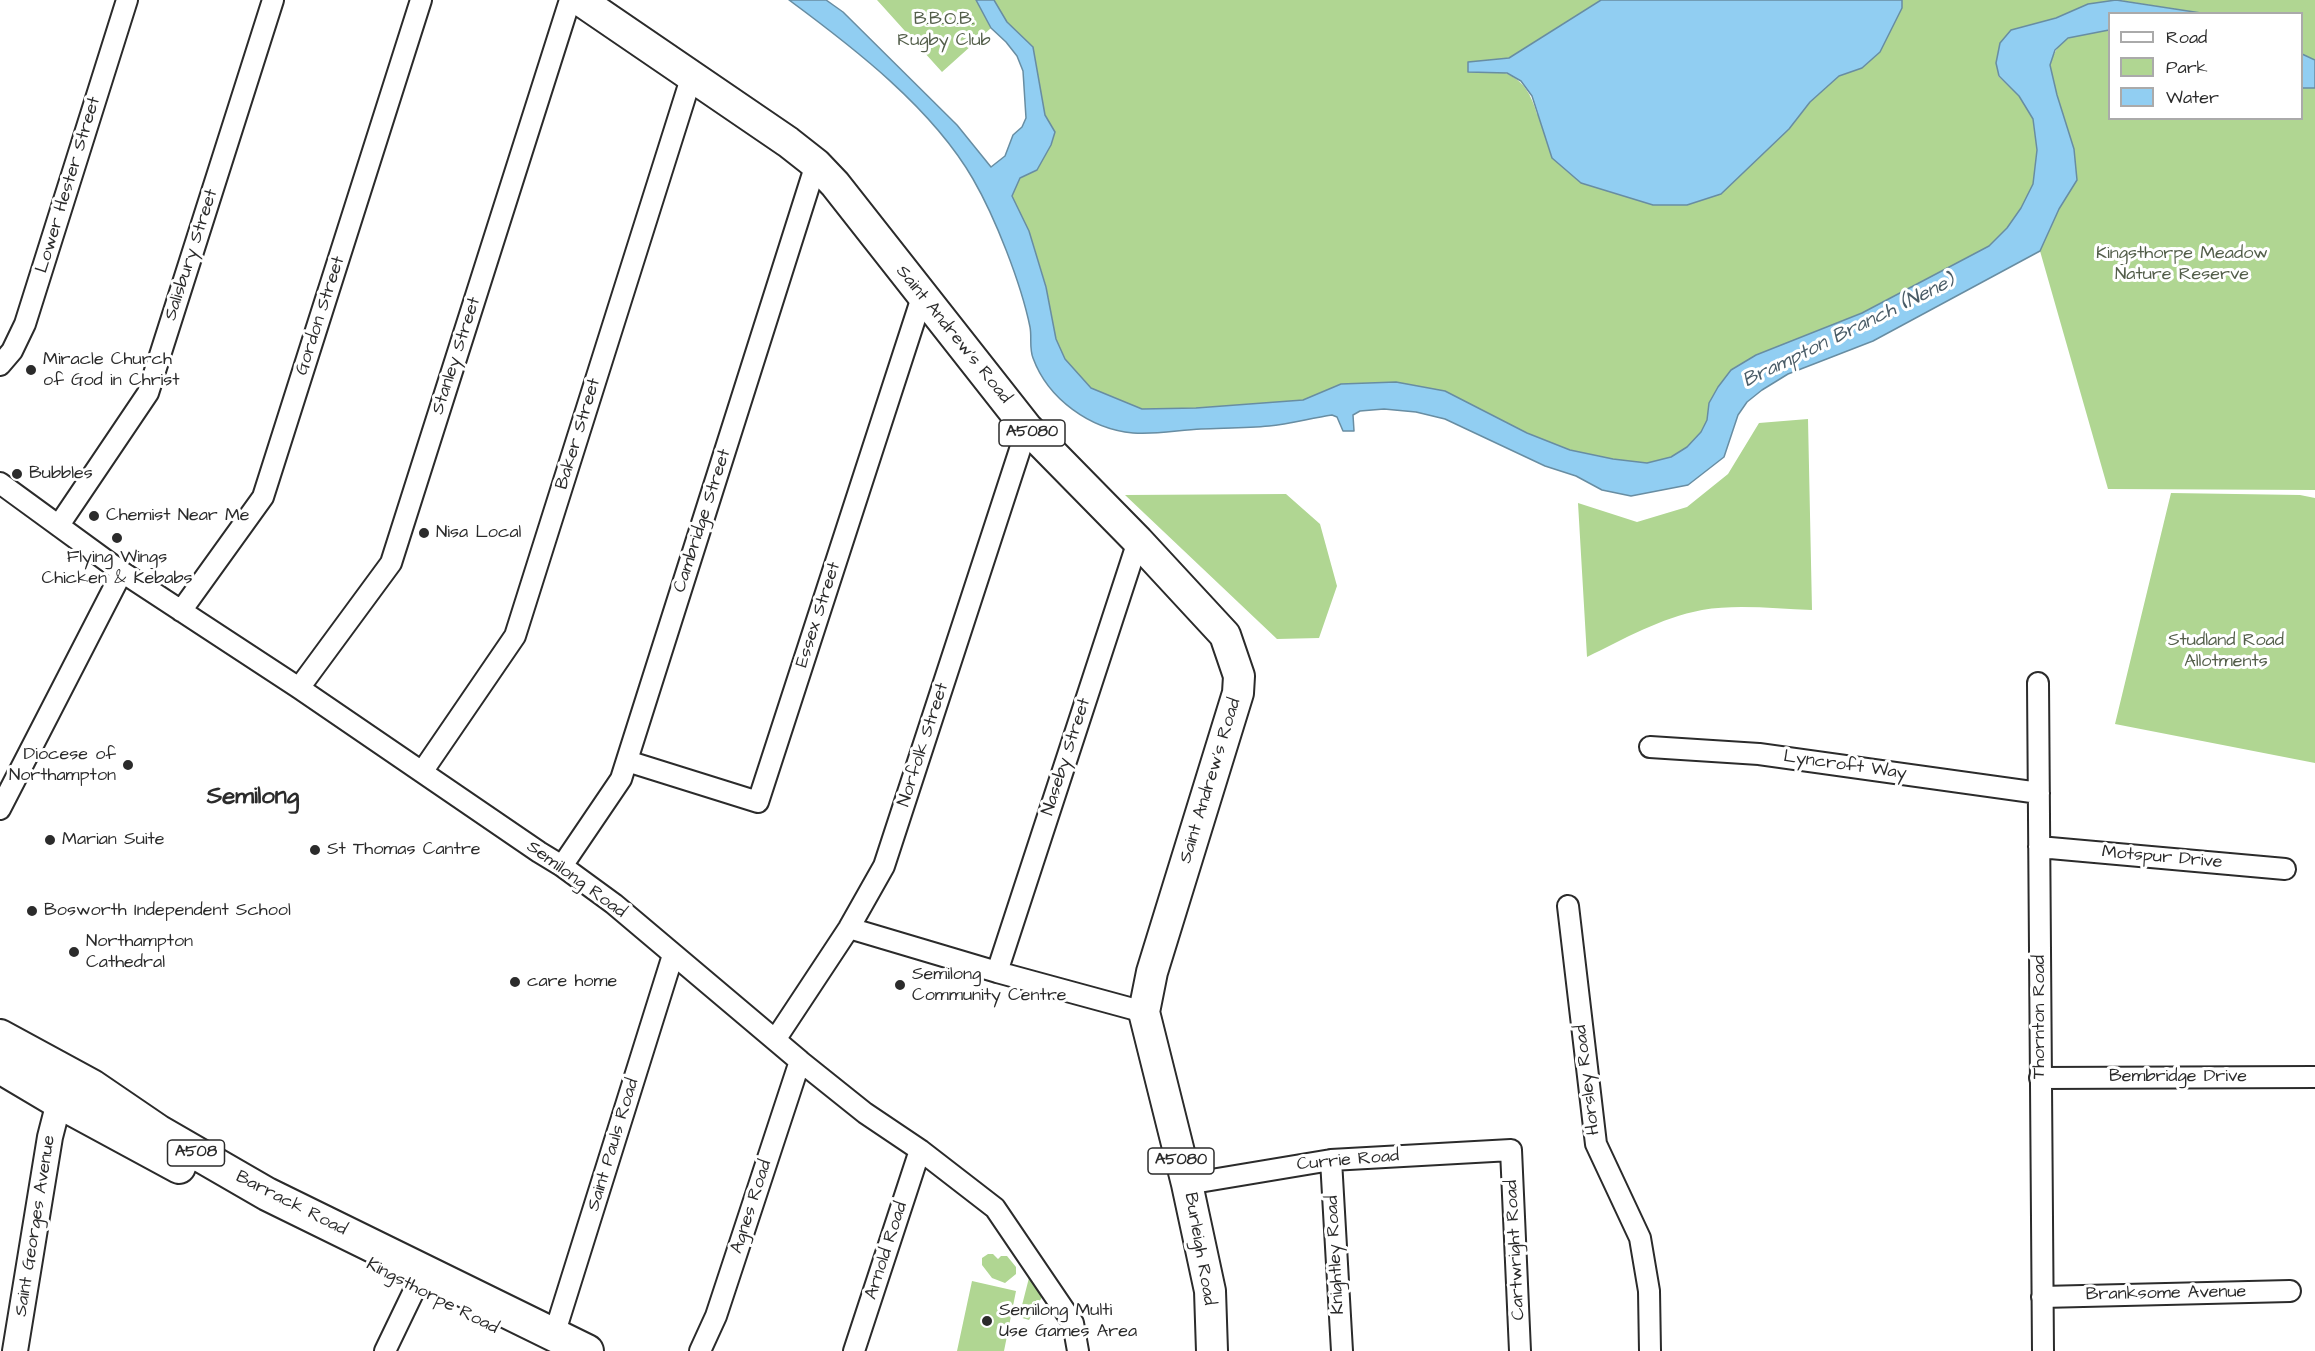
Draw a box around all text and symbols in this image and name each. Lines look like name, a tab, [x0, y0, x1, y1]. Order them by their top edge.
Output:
park label: B.B.O.B. Rugby Club	[897, 9, 991, 52]
legend	[2108, 12, 2303, 120]
text: Road	[2166, 25, 2207, 50]
text: Park	[2166, 55, 2208, 80]
text: Water	[2166, 85, 2219, 110]
street label: Lower Hester Street	[32, 94, 106, 276]
street label: Salisbury Street	[161, 186, 223, 324]
park label: Kingsthorpe Meadow Nature Reserve	[2096, 243, 2268, 286]
street label: Gordon Street	[292, 254, 350, 378]
street label: Saint Andrew's Road	[891, 262, 1015, 408]
water label: Brampton Branch (Nene)	[1739, 270, 1959, 394]
street label: Stanley Street	[428, 295, 486, 417]
place label: Miracle Church of God in Christ	[43, 349, 180, 392]
marker: Miracle Church of God in Christ	[24, 363, 38, 377]
street label: Baker Street	[552, 376, 606, 492]
road number: A5080	[999, 420, 1065, 446]
street label: Cambridge Street	[670, 446, 736, 596]
place label: Bubbles	[29, 463, 93, 485]
marker: Bubbles	[10, 467, 24, 481]
place label: Chemist Near Me	[106, 505, 250, 527]
marker: Chemist Near Me	[87, 509, 101, 523]
place label: Nisa Local	[436, 522, 521, 544]
marker: Nisa Local	[417, 526, 431, 540]
marker: Flying Wings Chicken & Kebabs	[110, 531, 124, 545]
place label: Flying Wings Chicken & Kebabs	[41, 547, 193, 590]
street label: Essex Street	[792, 560, 846, 670]
park label: Studland Road Allotments	[2168, 630, 2284, 672]
street label: Norfolk Street	[894, 680, 954, 810]
street label: Naseby Street	[1038, 696, 1096, 818]
street label: Saint Andrew's Road	[1176, 696, 1246, 866]
place label: Diocese of Northampton	[9, 744, 116, 786]
street label: Lyncroft Way	[1782, 747, 1908, 785]
marker: Diocese of Northampton	[121, 758, 135, 772]
district label: Semilong	[207, 784, 299, 812]
place label: Marian Suite	[62, 829, 165, 851]
marker: Marian Suite	[43, 833, 57, 847]
street label: Semilong Road	[522, 837, 630, 923]
place label: St Thomas Cantre	[327, 839, 481, 861]
street label: Motspur Drive	[2101, 842, 2223, 874]
marker: St Thomas Cantre	[308, 843, 322, 857]
place label: Bosworth Independent School	[44, 900, 291, 922]
marker: Bosworth Independent School	[25, 904, 39, 918]
place label: Northampton Cathedral	[86, 931, 193, 974]
marker: Northampton Cathedral	[67, 945, 81, 959]
street label: Thornton Road	[2029, 955, 2051, 1079]
place label: Semilong Community Centre	[912, 964, 1067, 1006]
place label: care home	[527, 971, 617, 993]
marker: care home	[508, 975, 522, 989]
marker: Semilong Community Centre	[893, 978, 907, 992]
street label: Horsley Road	[1571, 1024, 1605, 1136]
street label: Bembridge Drive	[2109, 1066, 2247, 1088]
street label: Saint Pauls Road	[584, 1076, 644, 1214]
street label: Saint Georges Avenue	[11, 1134, 61, 1318]
road number: A508	[168, 1140, 224, 1166]
street label: Currie Road	[1296, 1146, 1400, 1176]
road number: A5080	[1148, 1148, 1214, 1174]
street label: Agnes Road	[727, 1157, 777, 1257]
street label: Barrack Road	[232, 1167, 350, 1241]
street label: Cartwright Road	[1502, 1179, 1530, 1321]
street label: Burleigh Road	[1178, 1191, 1220, 1307]
street label: Knightley Road	[1322, 1195, 1350, 1315]
street label: Arnold Road	[861, 1200, 913, 1302]
street label: Kingsthorpe Road	[362, 1254, 502, 1340]
street label: Branksome Avenue	[2086, 1282, 2246, 1306]
place label: Semilong Multi Use Games Area	[999, 1300, 1137, 1342]
marker: Semilong Multi Use Games Area	[980, 1314, 994, 1328]

